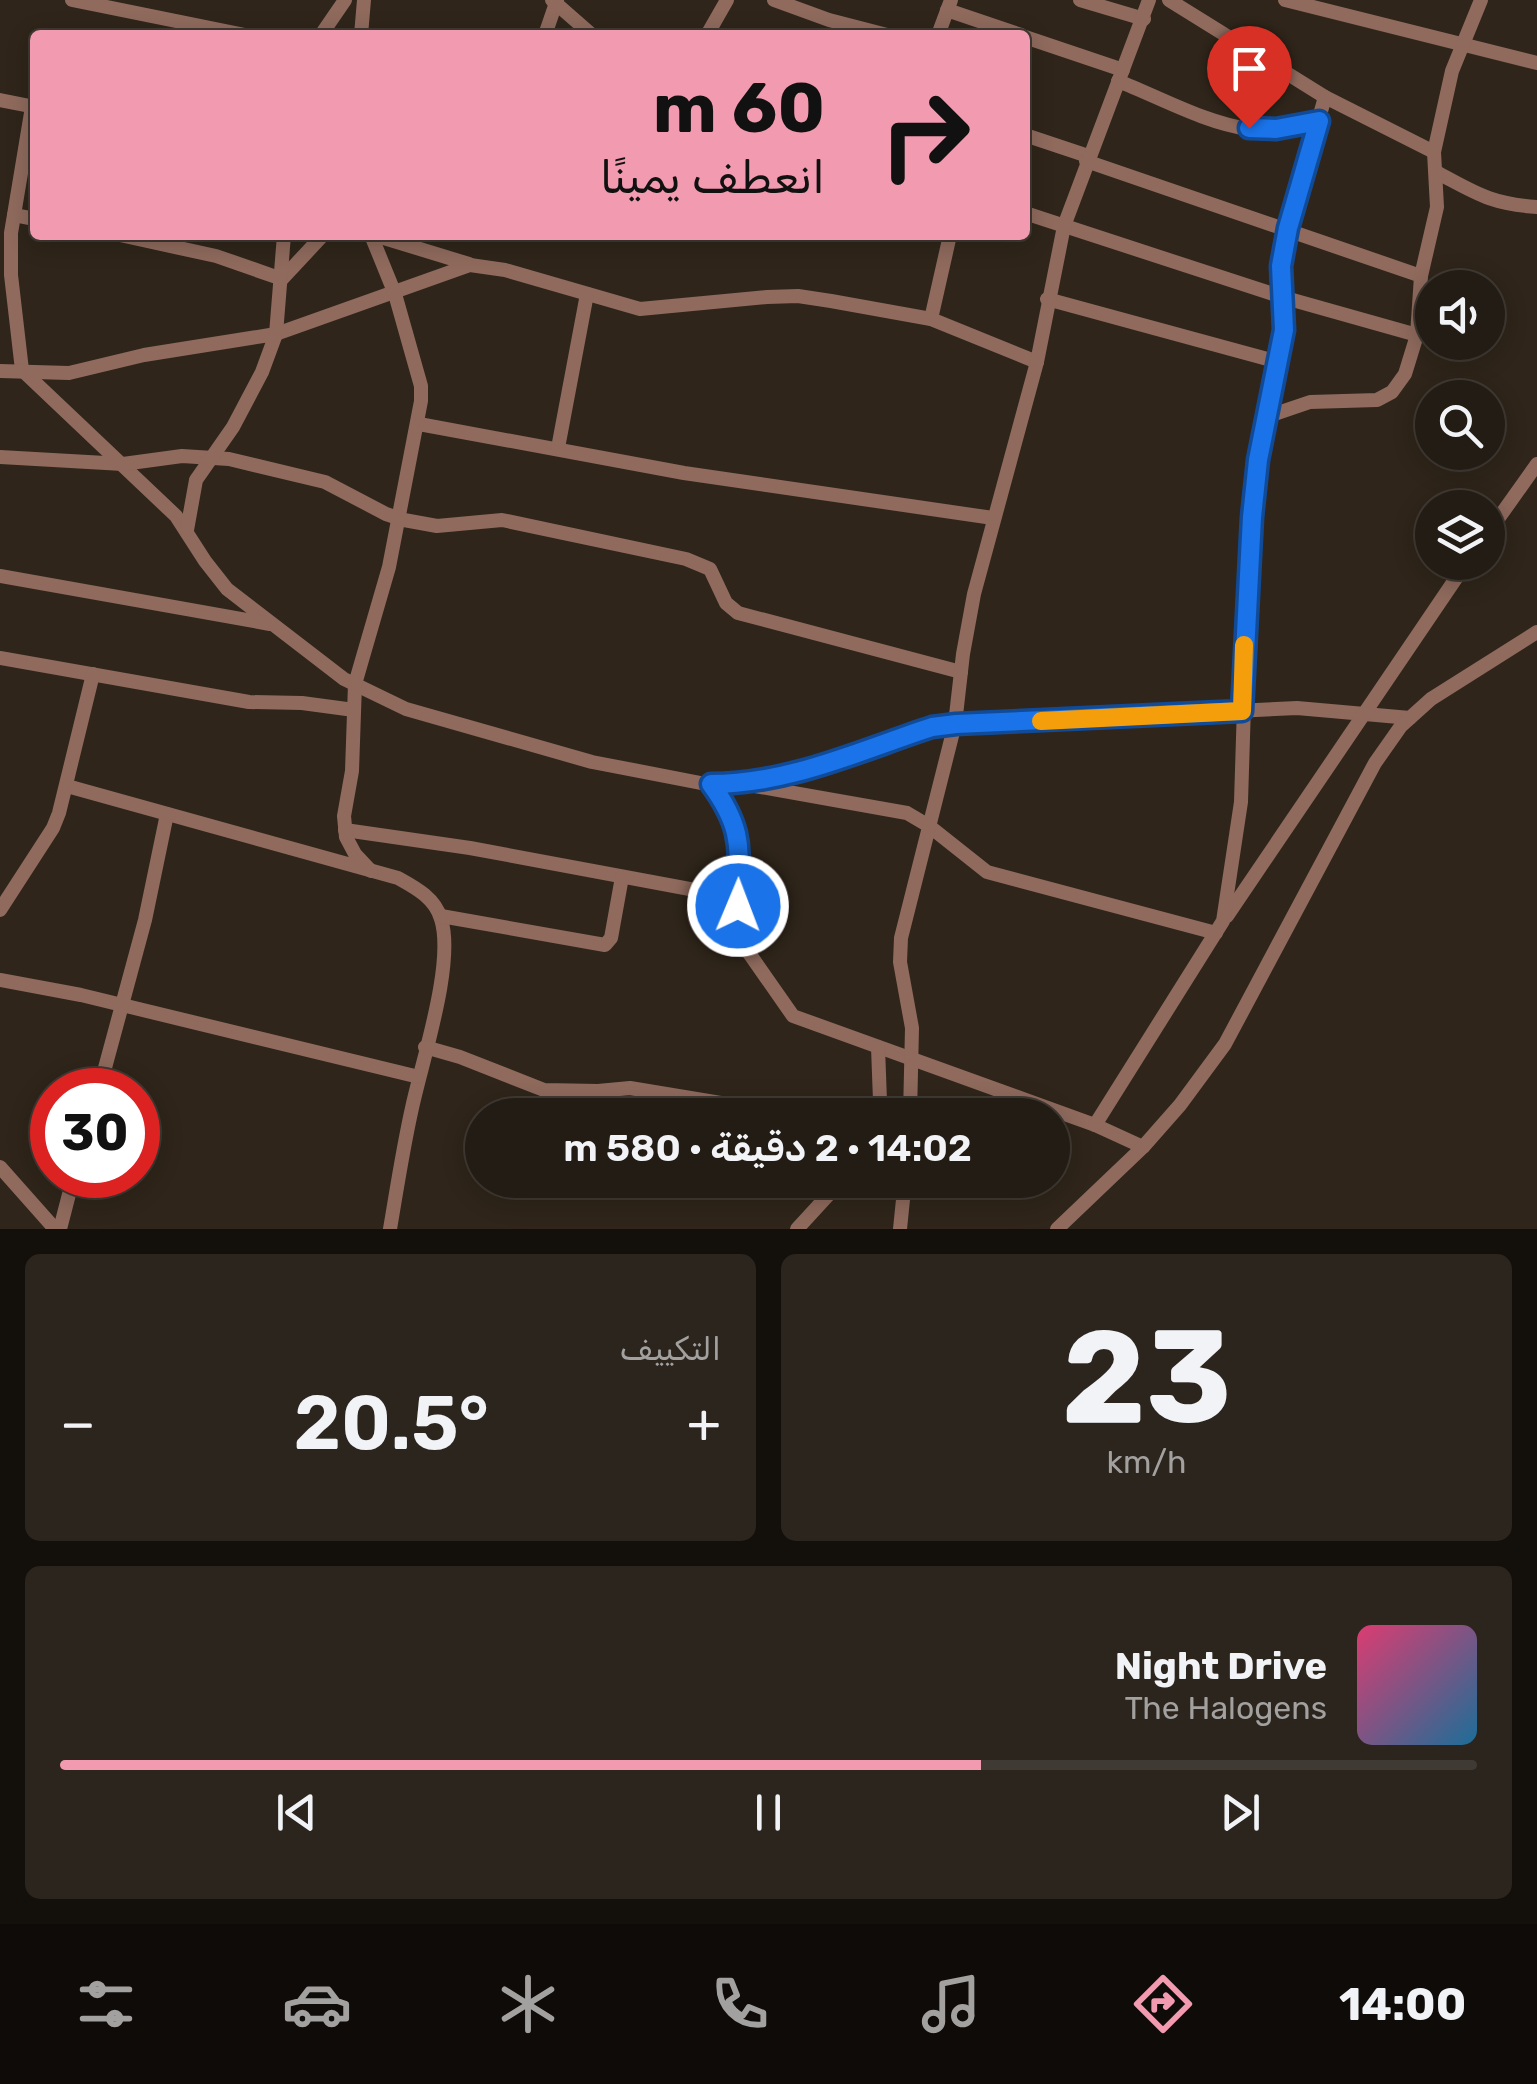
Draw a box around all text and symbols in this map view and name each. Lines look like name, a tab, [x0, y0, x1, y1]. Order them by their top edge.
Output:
pin	[1207, 26, 1292, 129]
icon: arrive	[1222, 41, 1277, 96]
text: 60 m	[653, 67, 825, 150]
icon: right	[860, 70, 990, 200]
text: انعطف يمينًا	[600, 151, 825, 204]
map controls	[1415, 270, 1505, 580]
button: sound	[1415, 270, 1505, 360]
button: search	[1415, 380, 1505, 470]
button: layers	[1415, 490, 1505, 580]
position arrow	[686, 854, 790, 958]
speed limit sign: 30	[30, 1068, 160, 1198]
text: 14:02 · 2 دقيقة · 580 m	[563, 1125, 972, 1171]
text: 23	[1061, 1300, 1232, 1455]
text: التكييف	[619, 1330, 721, 1368]
text: 20.5°	[294, 1379, 489, 1468]
text: −	[60, 1391, 96, 1456]
text: +	[687, 1391, 721, 1456]
text: km/h	[1107, 1443, 1186, 1481]
text: Night Drive	[1115, 1643, 1327, 1689]
text: The Halogens	[1124, 1689, 1327, 1727]
icon: previous	[269, 1785, 324, 1840]
icon: pause	[741, 1785, 796, 1840]
icon: next	[1213, 1785, 1268, 1840]
icon: filters	[71, 1969, 141, 2039]
icon: car	[282, 1969, 352, 2039]
icon: climate	[493, 1969, 563, 2039]
icon: phone	[705, 1969, 775, 2039]
icon: music	[916, 1969, 986, 2039]
icon: directions	[1128, 1969, 1198, 2039]
text: 14:00	[1339, 1978, 1466, 2031]

